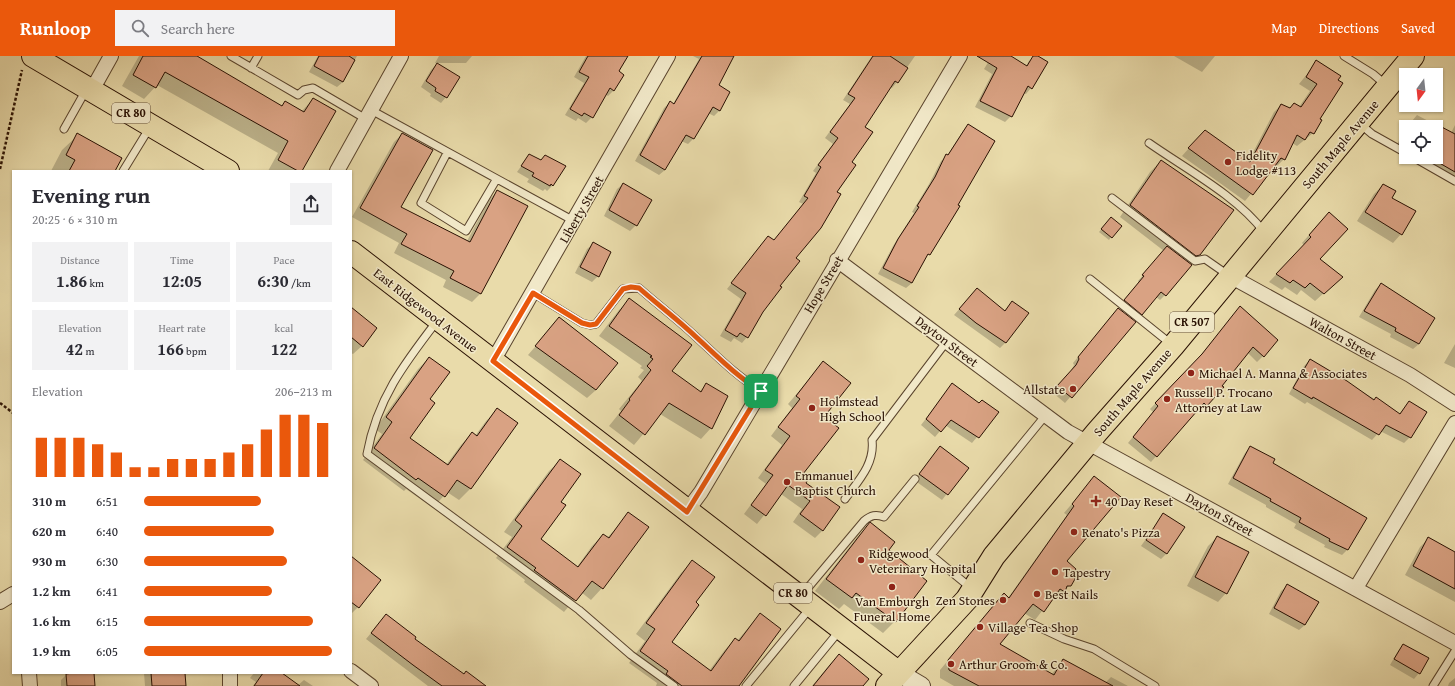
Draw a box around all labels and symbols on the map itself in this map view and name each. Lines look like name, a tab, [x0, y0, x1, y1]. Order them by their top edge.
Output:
north arrow	[1399, 68, 1443, 112]
street label: South Maple Avenue	[1297, 96, 1383, 193]
road number: CR 80	[112, 103, 150, 123]
place label: Fidelity Lodge #113	[1236, 146, 1296, 180]
marker: Fidelity Lodge #113	[1223, 157, 1233, 167]
street label: Liberty Street	[554, 172, 609, 246]
street label: Hope Street	[799, 252, 848, 317]
street label: East Ridgewood Avenue	[369, 263, 482, 357]
street label: Dayton Street	[911, 311, 983, 372]
road number: CR 507	[1170, 312, 1214, 332]
street label: Walton Street	[1306, 312, 1380, 365]
street label: South Maple Avenue	[1089, 344, 1176, 441]
place label: Michael A. Manna & Associates	[1199, 364, 1367, 383]
marker: Michael A. Manna & Associates	[1186, 368, 1196, 378]
pin	[744, 374, 778, 408]
place label: Allstate	[1023, 380, 1065, 399]
place label: Russell P. Trocano Attorney at Law	[1175, 383, 1273, 417]
marker: Allstate	[1068, 384, 1078, 394]
place label: Holmstead High School	[820, 392, 885, 426]
marker: Russell P. Trocano Attorney at Law	[1162, 394, 1172, 404]
marker: Holmstead High School	[807, 403, 817, 413]
place label: Emmanuel Baptist Church	[795, 466, 877, 500]
marker: Emmanuel Baptist Church	[782, 477, 792, 487]
street label: Dayton Street	[1182, 488, 1257, 541]
place label: 40 Day Reset	[1105, 492, 1174, 511]
marker: 40 Day Reset	[1090, 495, 1102, 507]
place label: Renato's Pizza	[1082, 523, 1161, 542]
marker: Renato's Pizza	[1069, 527, 1079, 537]
place label: Ridgewood Veterinary Hospital	[869, 544, 976, 578]
marker: Ridgewood Veterinary Hospital	[856, 555, 866, 565]
place label: Tapestry	[1063, 563, 1111, 582]
marker: Tapestry	[1050, 567, 1060, 577]
marker: Van Emburgh Funeral Home	[887, 582, 897, 592]
road number: CR 80	[774, 583, 812, 603]
place label: Best Nails	[1045, 585, 1098, 604]
marker: Best Nails	[1032, 589, 1042, 599]
place label: Zen Stones	[936, 591, 995, 610]
place label: Van Emburgh Funeral Home	[854, 592, 930, 626]
marker: Zen Stones	[998, 595, 1008, 605]
place label: Village Tea Shop	[988, 618, 1078, 637]
marker: Village Tea Shop	[975, 622, 985, 632]
place label: Arthur Groom & Co.	[959, 655, 1067, 674]
marker: Arthur Groom & Co.	[946, 659, 956, 669]

